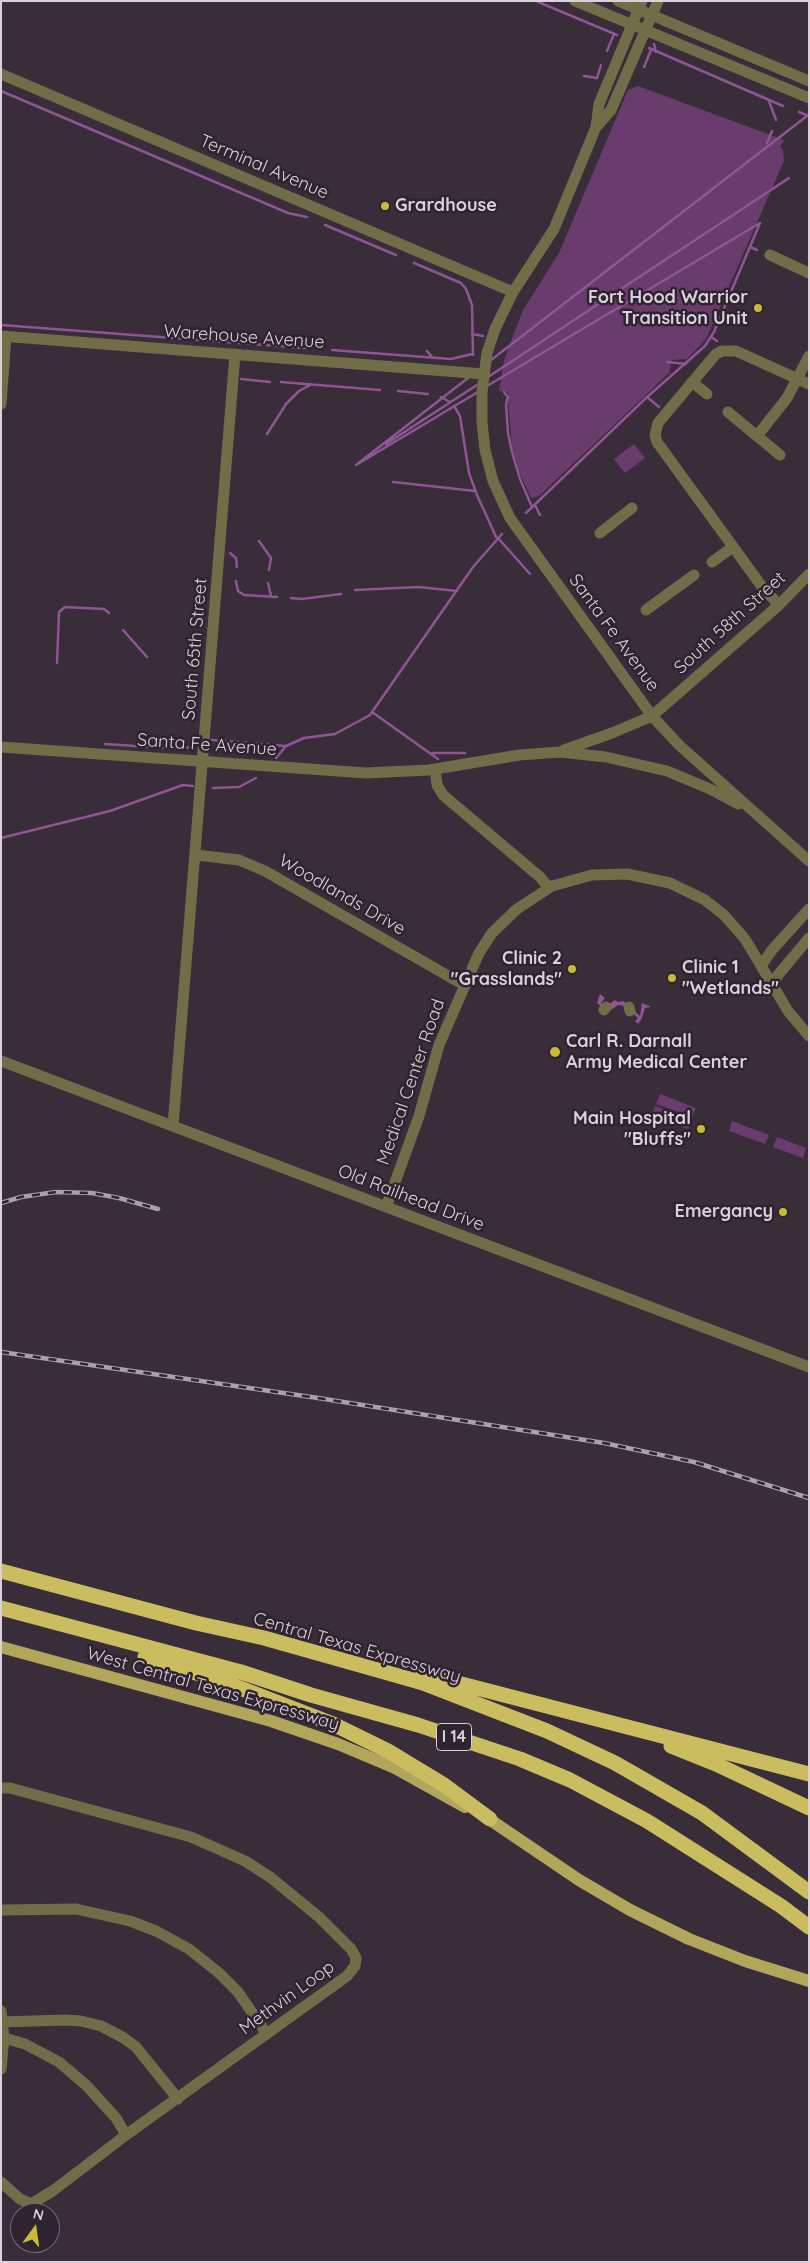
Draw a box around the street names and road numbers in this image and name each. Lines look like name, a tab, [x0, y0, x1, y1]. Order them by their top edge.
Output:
street label: Terminal Avenue	[196, 130, 332, 204]
street label: Warehouse Avenue	[163, 321, 325, 353]
street label: South 58th Street	[670, 567, 790, 679]
street label: Santa Fe Avenue	[564, 570, 664, 696]
street label: South 65th Street	[178, 577, 212, 721]
street label: Santa Fe Avenue	[136, 729, 278, 761]
street label: Woodlands Drive	[275, 850, 409, 940]
street label: Medical Center Road	[372, 996, 450, 1168]
street label: Old Railhead Drive	[335, 1160, 487, 1236]
street label: Central Texas Expressway	[251, 1608, 463, 1688]
street label: West Central Texas Expressway	[84, 1643, 342, 1735]
road number: I 14	[436, 1724, 472, 1750]
street label: Methvin Loop	[235, 1956, 339, 2040]

